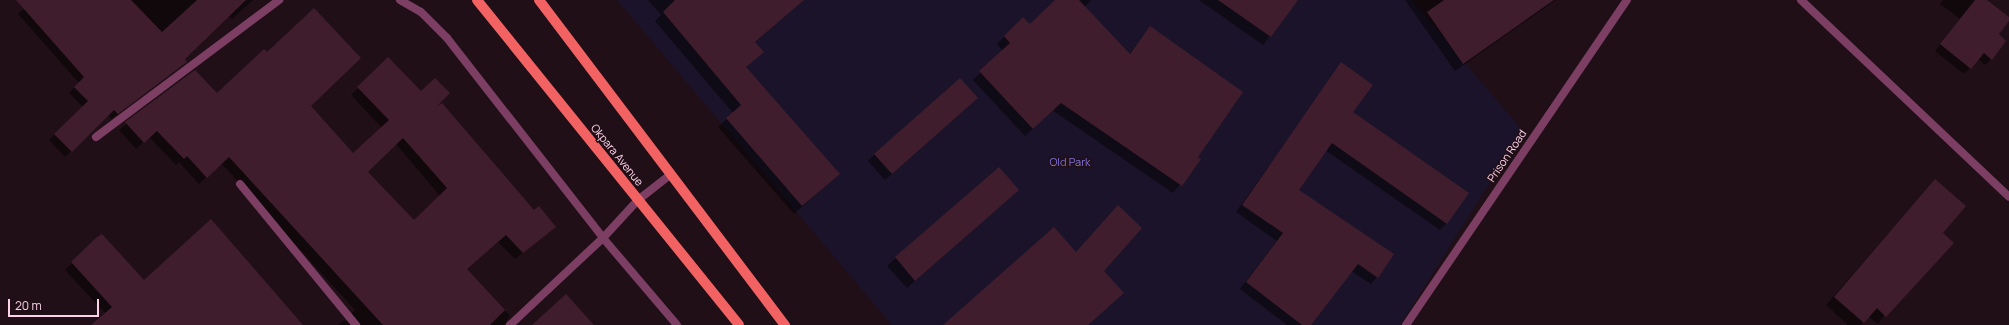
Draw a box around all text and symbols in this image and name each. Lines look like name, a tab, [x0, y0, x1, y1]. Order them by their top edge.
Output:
street label: Okpara Avenue	[588, 121, 646, 189]
street label: Prison Road	[1485, 127, 1529, 185]
park label: Old Park	[1049, 155, 1091, 169]
scale bar	[10, 291, 101, 317]
text: 20 m	[15, 297, 42, 314]

